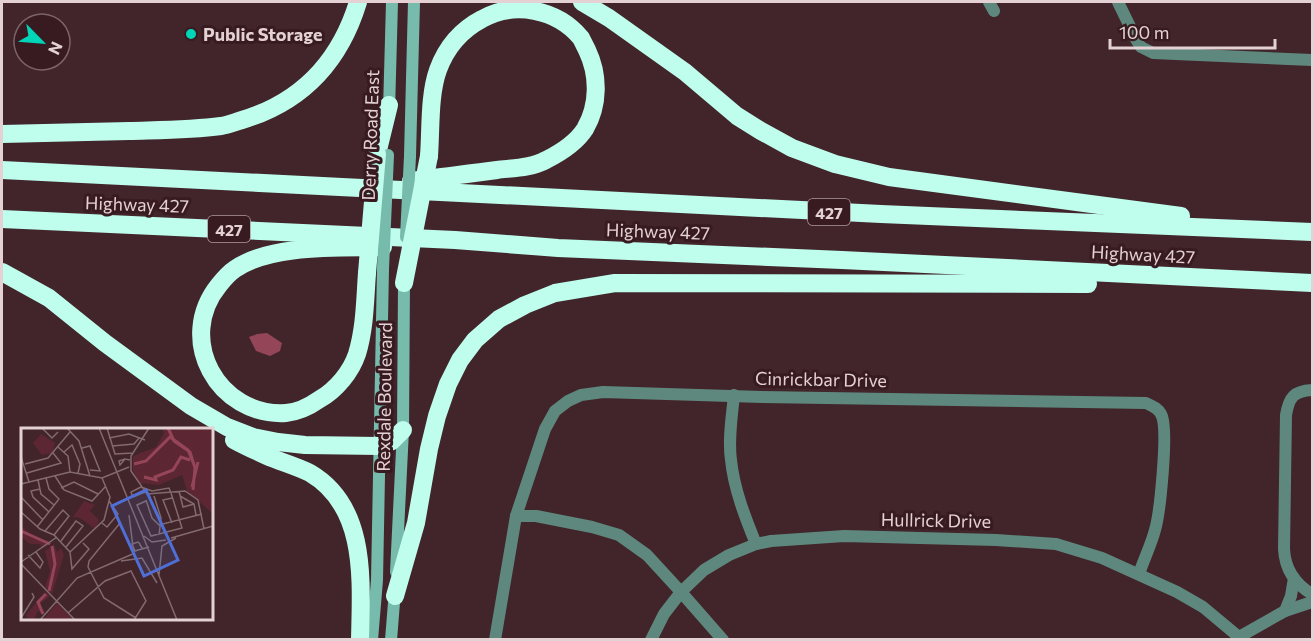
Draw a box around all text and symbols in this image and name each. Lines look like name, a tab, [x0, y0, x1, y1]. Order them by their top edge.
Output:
north arrow	[12, 12, 72, 72]
scale bar	[1110, 12, 1275, 50]
text: 100 m	[1119, 21, 1169, 43]
place label: Public Storage	[203, 23, 323, 45]
marker: Public Storage	[184, 27, 198, 41]
text: N	[45, 39, 67, 58]
street label: Derry Road East	[357, 69, 383, 201]
street label: Highway 427	[85, 191, 189, 217]
road number: 427	[808, 199, 850, 225]
road number: 427	[208, 216, 250, 242]
street label: Highway 427	[606, 218, 710, 244]
street label: Highway 427	[1090, 240, 1196, 268]
street label: Rexdale Boulevard	[372, 322, 396, 472]
street label: Cinrickbar Drive	[755, 367, 887, 391]
inset map	[21, 428, 213, 620]
street label: Hullrick Drive	[881, 508, 991, 532]

